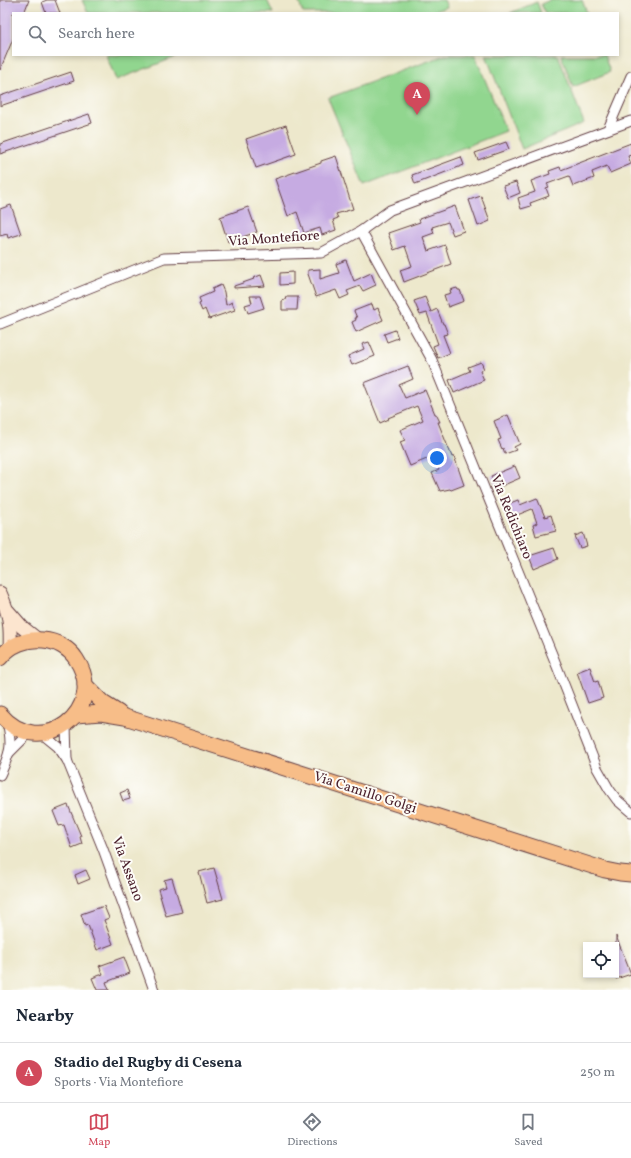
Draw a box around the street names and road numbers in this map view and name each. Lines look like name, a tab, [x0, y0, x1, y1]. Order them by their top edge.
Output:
street label: Via Montefiore	[228, 226, 321, 252]
street label: Via Redichiaro	[485, 472, 537, 562]
street label: Via Camillo Golgi	[311, 767, 419, 819]
street label: Via Assano	[107, 834, 147, 904]

